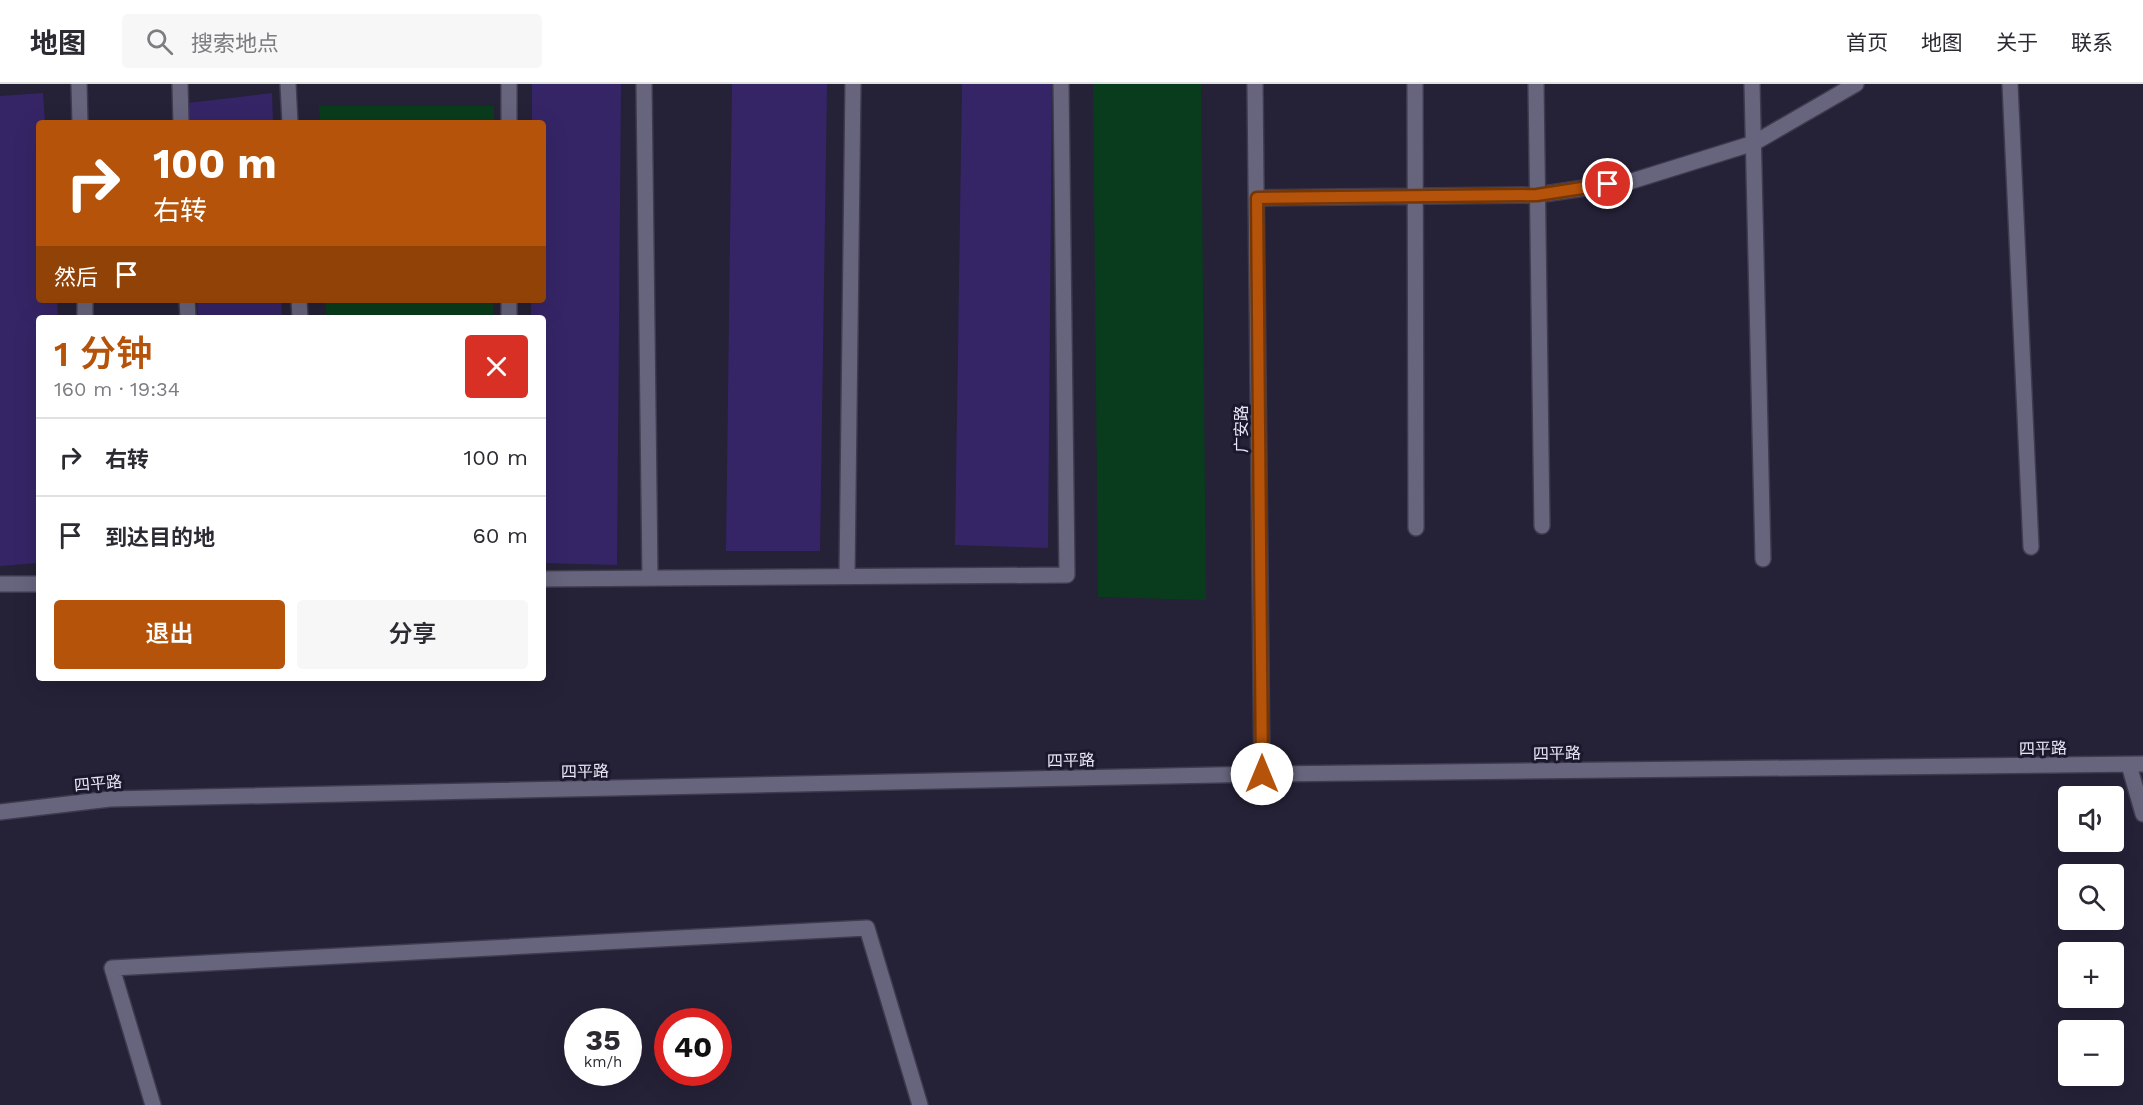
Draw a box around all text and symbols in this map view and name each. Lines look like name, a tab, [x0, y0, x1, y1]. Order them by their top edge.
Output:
search box	[122, 14, 542, 68]
icon: search	[143, 25, 176, 58]
text: 地图	[30, 27, 86, 60]
text: 首页	[1846, 30, 1888, 55]
text: 地图	[1921, 30, 1963, 55]
text: 关于	[1996, 30, 2038, 55]
text: 联系	[2071, 30, 2113, 55]
text: 搜索地点	[191, 31, 279, 56]
text: 100 m	[153, 139, 277, 188]
icon: right	[54, 144, 132, 222]
pin	[1582, 158, 1633, 209]
icon: arrive	[1591, 167, 1624, 200]
text: 右转	[153, 195, 207, 227]
icon: arrive	[110, 258, 143, 291]
text: 然后	[54, 265, 98, 290]
text: 1 分钟	[54, 333, 152, 375]
button: close	[465, 335, 528, 398]
text: 160 m · 19:34	[54, 377, 180, 401]
street label: 广安路	[1232, 405, 1251, 453]
icon: right	[54, 441, 87, 474]
text: 100 m	[464, 445, 528, 470]
text: 右转	[105, 447, 149, 472]
icon: arrive	[54, 519, 87, 552]
text: 60 m	[472, 523, 528, 548]
text: 到达目的地	[105, 525, 215, 550]
button: 退出	[54, 600, 285, 669]
button: 分享	[297, 600, 528, 669]
street label: 四平路	[2019, 739, 2067, 758]
position arrow	[1230, 742, 1294, 806]
street label: 四平路	[1533, 744, 1581, 763]
street label: 四平路	[1047, 751, 1095, 770]
street label: 四平路	[561, 762, 609, 781]
street label: 四平路	[73, 772, 123, 795]
map controls	[2058, 786, 2124, 1086]
button: sound	[2058, 786, 2124, 852]
button: search	[2058, 864, 2124, 930]
button: +	[2058, 942, 2124, 1008]
speed limit sign: 40	[654, 1008, 732, 1086]
button: −	[2058, 1020, 2124, 1086]
text: 35	[585, 1022, 621, 1057]
text: km/h	[584, 1053, 622, 1071]

